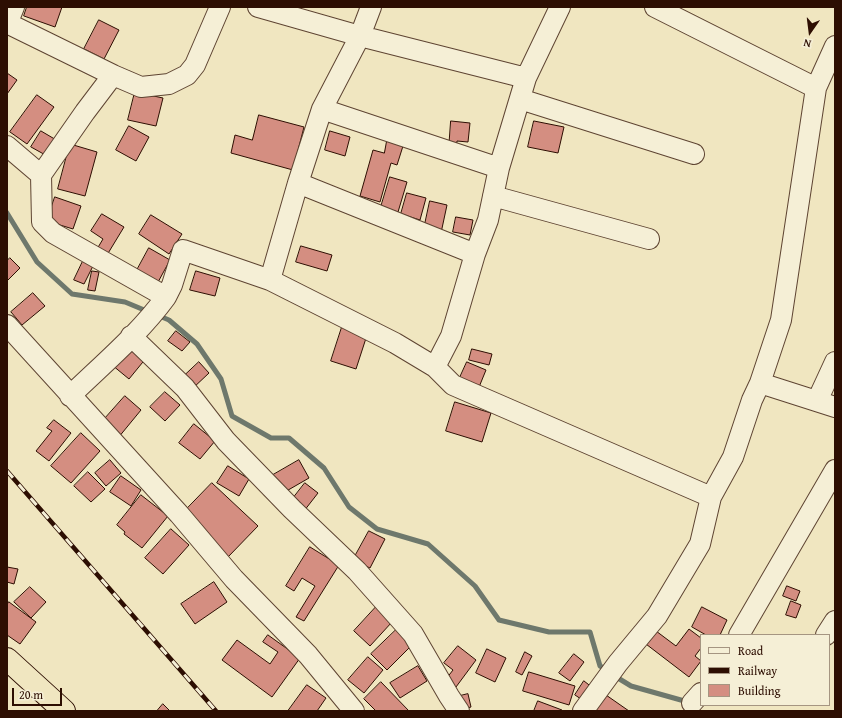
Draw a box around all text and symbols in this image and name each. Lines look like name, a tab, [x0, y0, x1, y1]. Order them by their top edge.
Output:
north arrow	[790, 12, 830, 52]
text: N	[802, 35, 813, 52]
legend	[700, 634, 830, 706]
text: Road	[738, 642, 763, 659]
text: Railway	[738, 662, 777, 679]
scale bar	[14, 680, 64, 706]
text: Building	[738, 682, 781, 699]
text: 20 m	[19, 686, 43, 703]

